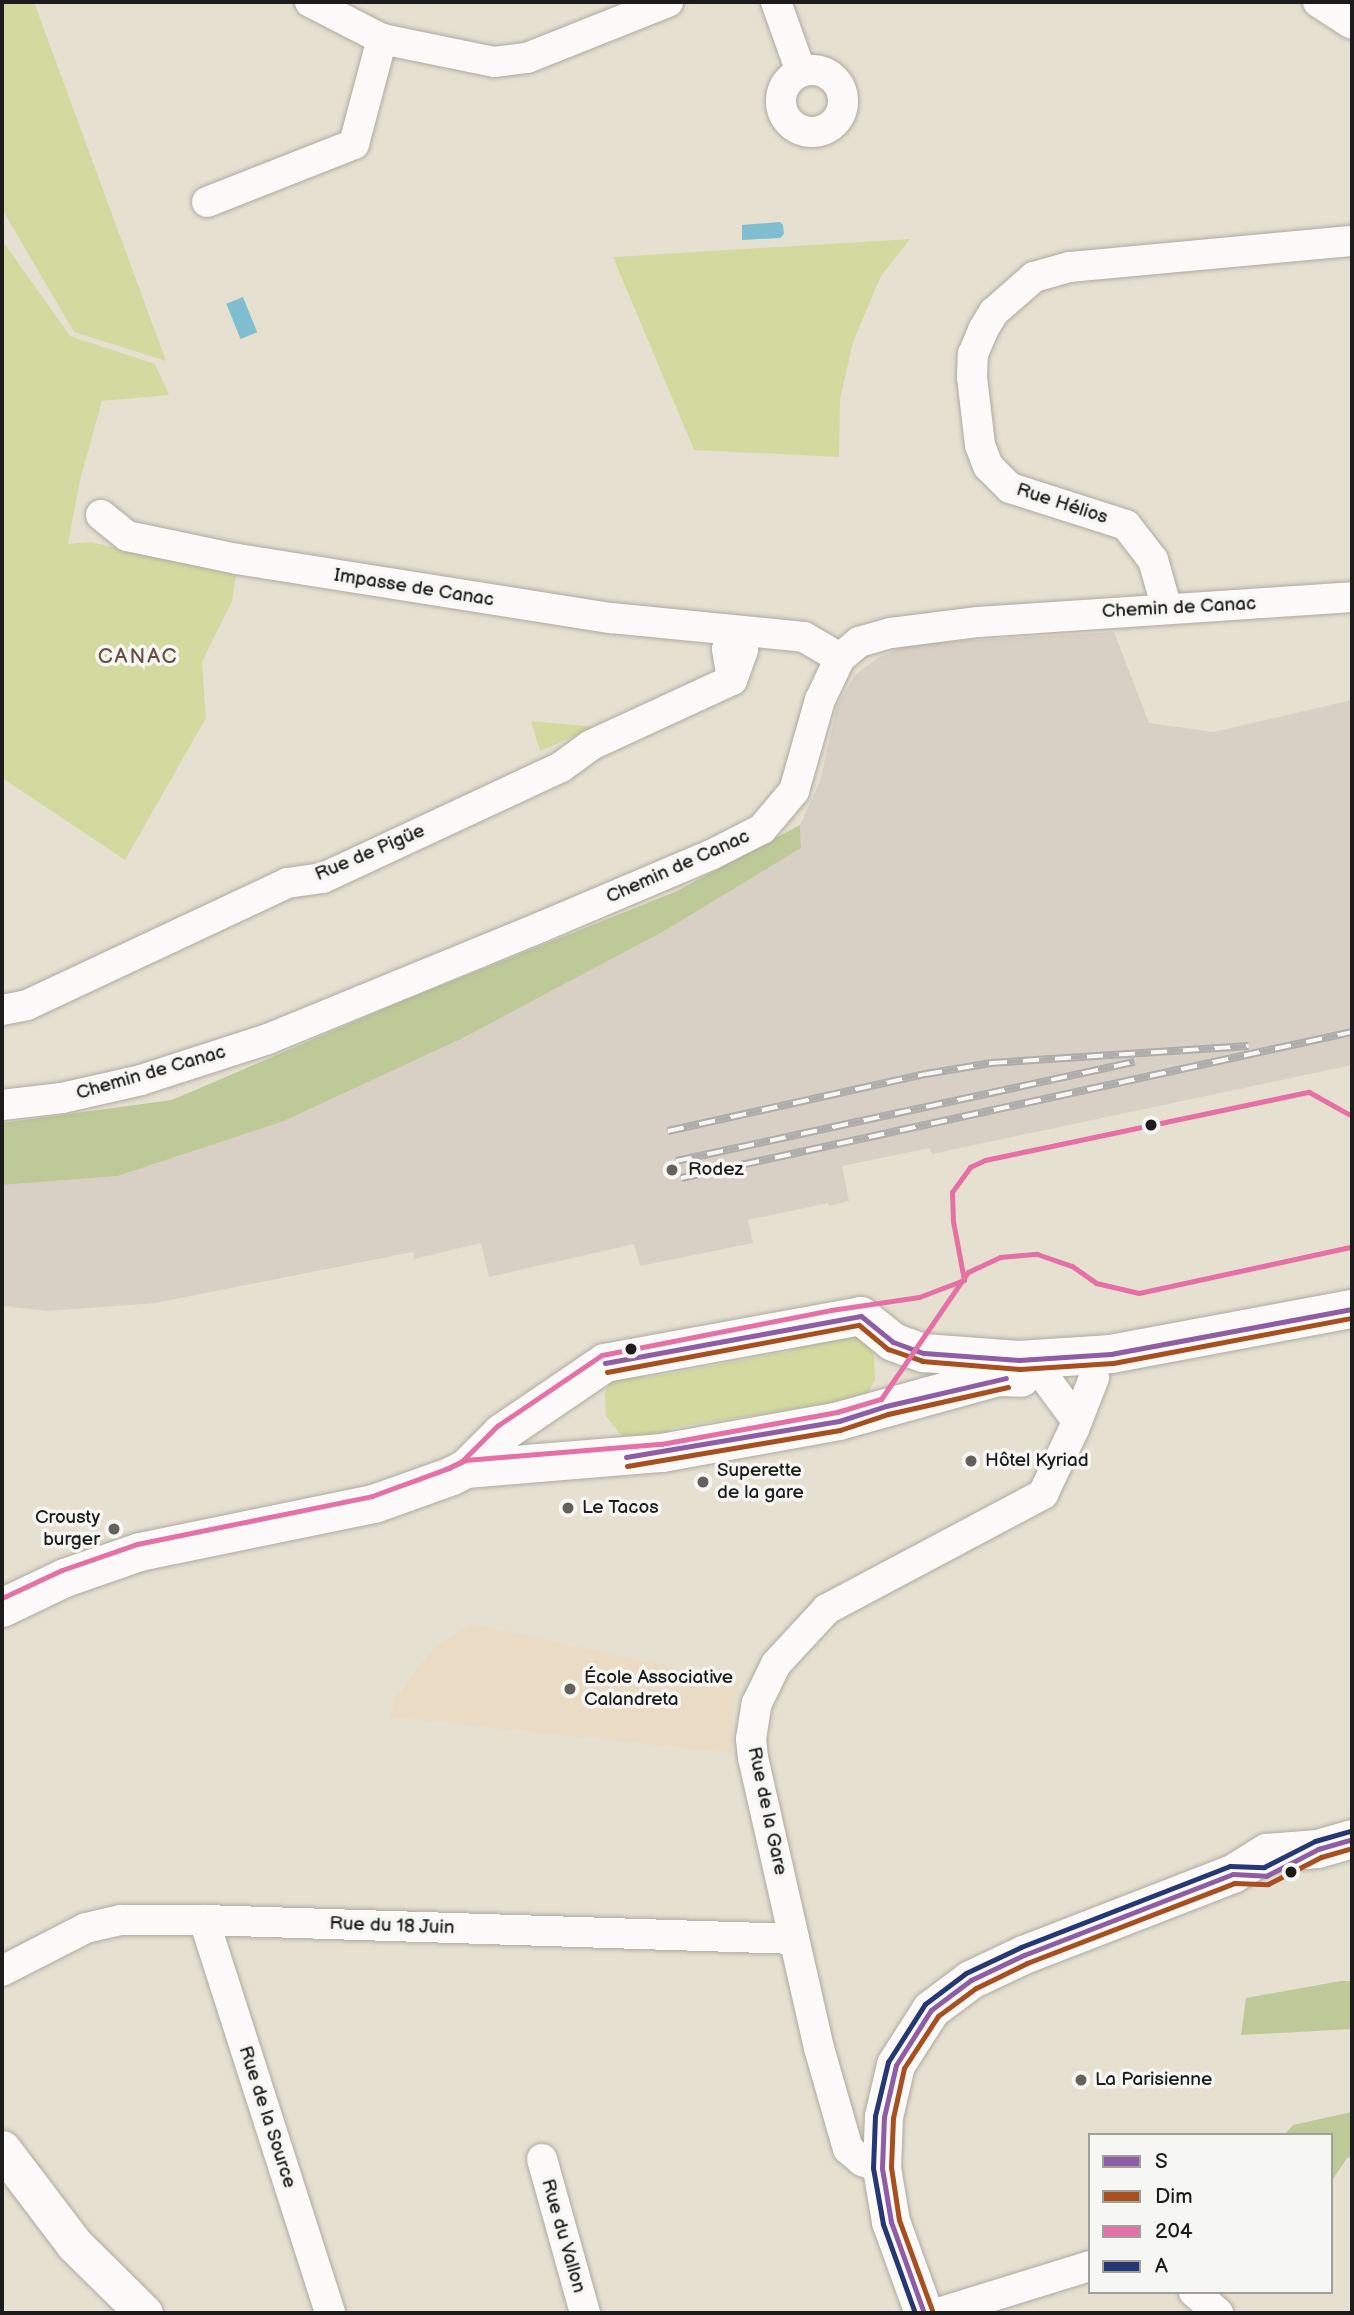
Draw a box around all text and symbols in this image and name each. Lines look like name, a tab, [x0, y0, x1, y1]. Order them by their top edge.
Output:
street label: Rue Hélios	[1013, 479, 1111, 529]
street label: Impasse de Canac	[332, 564, 496, 612]
street label: Chemin de Canac	[1101, 593, 1257, 623]
district label: CANAC	[98, 644, 178, 670]
street label: Rue de Pigüe	[312, 820, 428, 886]
street label: Chemin de Canac	[603, 825, 753, 909]
street label: Chemin de Canac	[74, 1041, 228, 1105]
unlabelled marker	[1144, 1118, 1158, 1132]
place label: Rodez	[688, 1159, 744, 1181]
marker: Rodez	[662, 1160, 682, 1180]
unlabelled marker	[624, 1342, 638, 1356]
place label: Hôtel Kyriad	[985, 1450, 1089, 1472]
marker: Hôtel Kyriad	[963, 1453, 979, 1469]
place label: Superette de la gare	[717, 1460, 804, 1504]
marker: Superette de la gare	[695, 1474, 711, 1490]
place label: Le Tacos	[582, 1497, 659, 1519]
marker: Le Tacos	[560, 1500, 576, 1516]
place label: Crousty burger	[35, 1507, 100, 1551]
marker: Crousty burger	[106, 1521, 122, 1537]
place label: École Associative Calandreta	[584, 1667, 733, 1711]
marker: École Associative Calandreta	[562, 1681, 578, 1697]
street label: Rue de la Gare	[742, 1745, 792, 1877]
unlabelled marker	[1284, 1865, 1298, 1879]
street label: Rue du 18 Juin	[329, 1912, 455, 1940]
street label: Rue de la Source	[233, 2043, 301, 2191]
place label: La Parisienne	[1095, 2069, 1212, 2091]
marker: La Parisienne	[1073, 2072, 1089, 2088]
legend	[1088, 2133, 1333, 2294]
text: S	[1155, 2149, 1168, 2174]
street label: Rue du Vallon	[536, 2176, 590, 2296]
text: Dim	[1155, 2184, 1193, 2209]
text: 204	[1155, 2219, 1193, 2244]
text: A	[1155, 2254, 1168, 2279]

